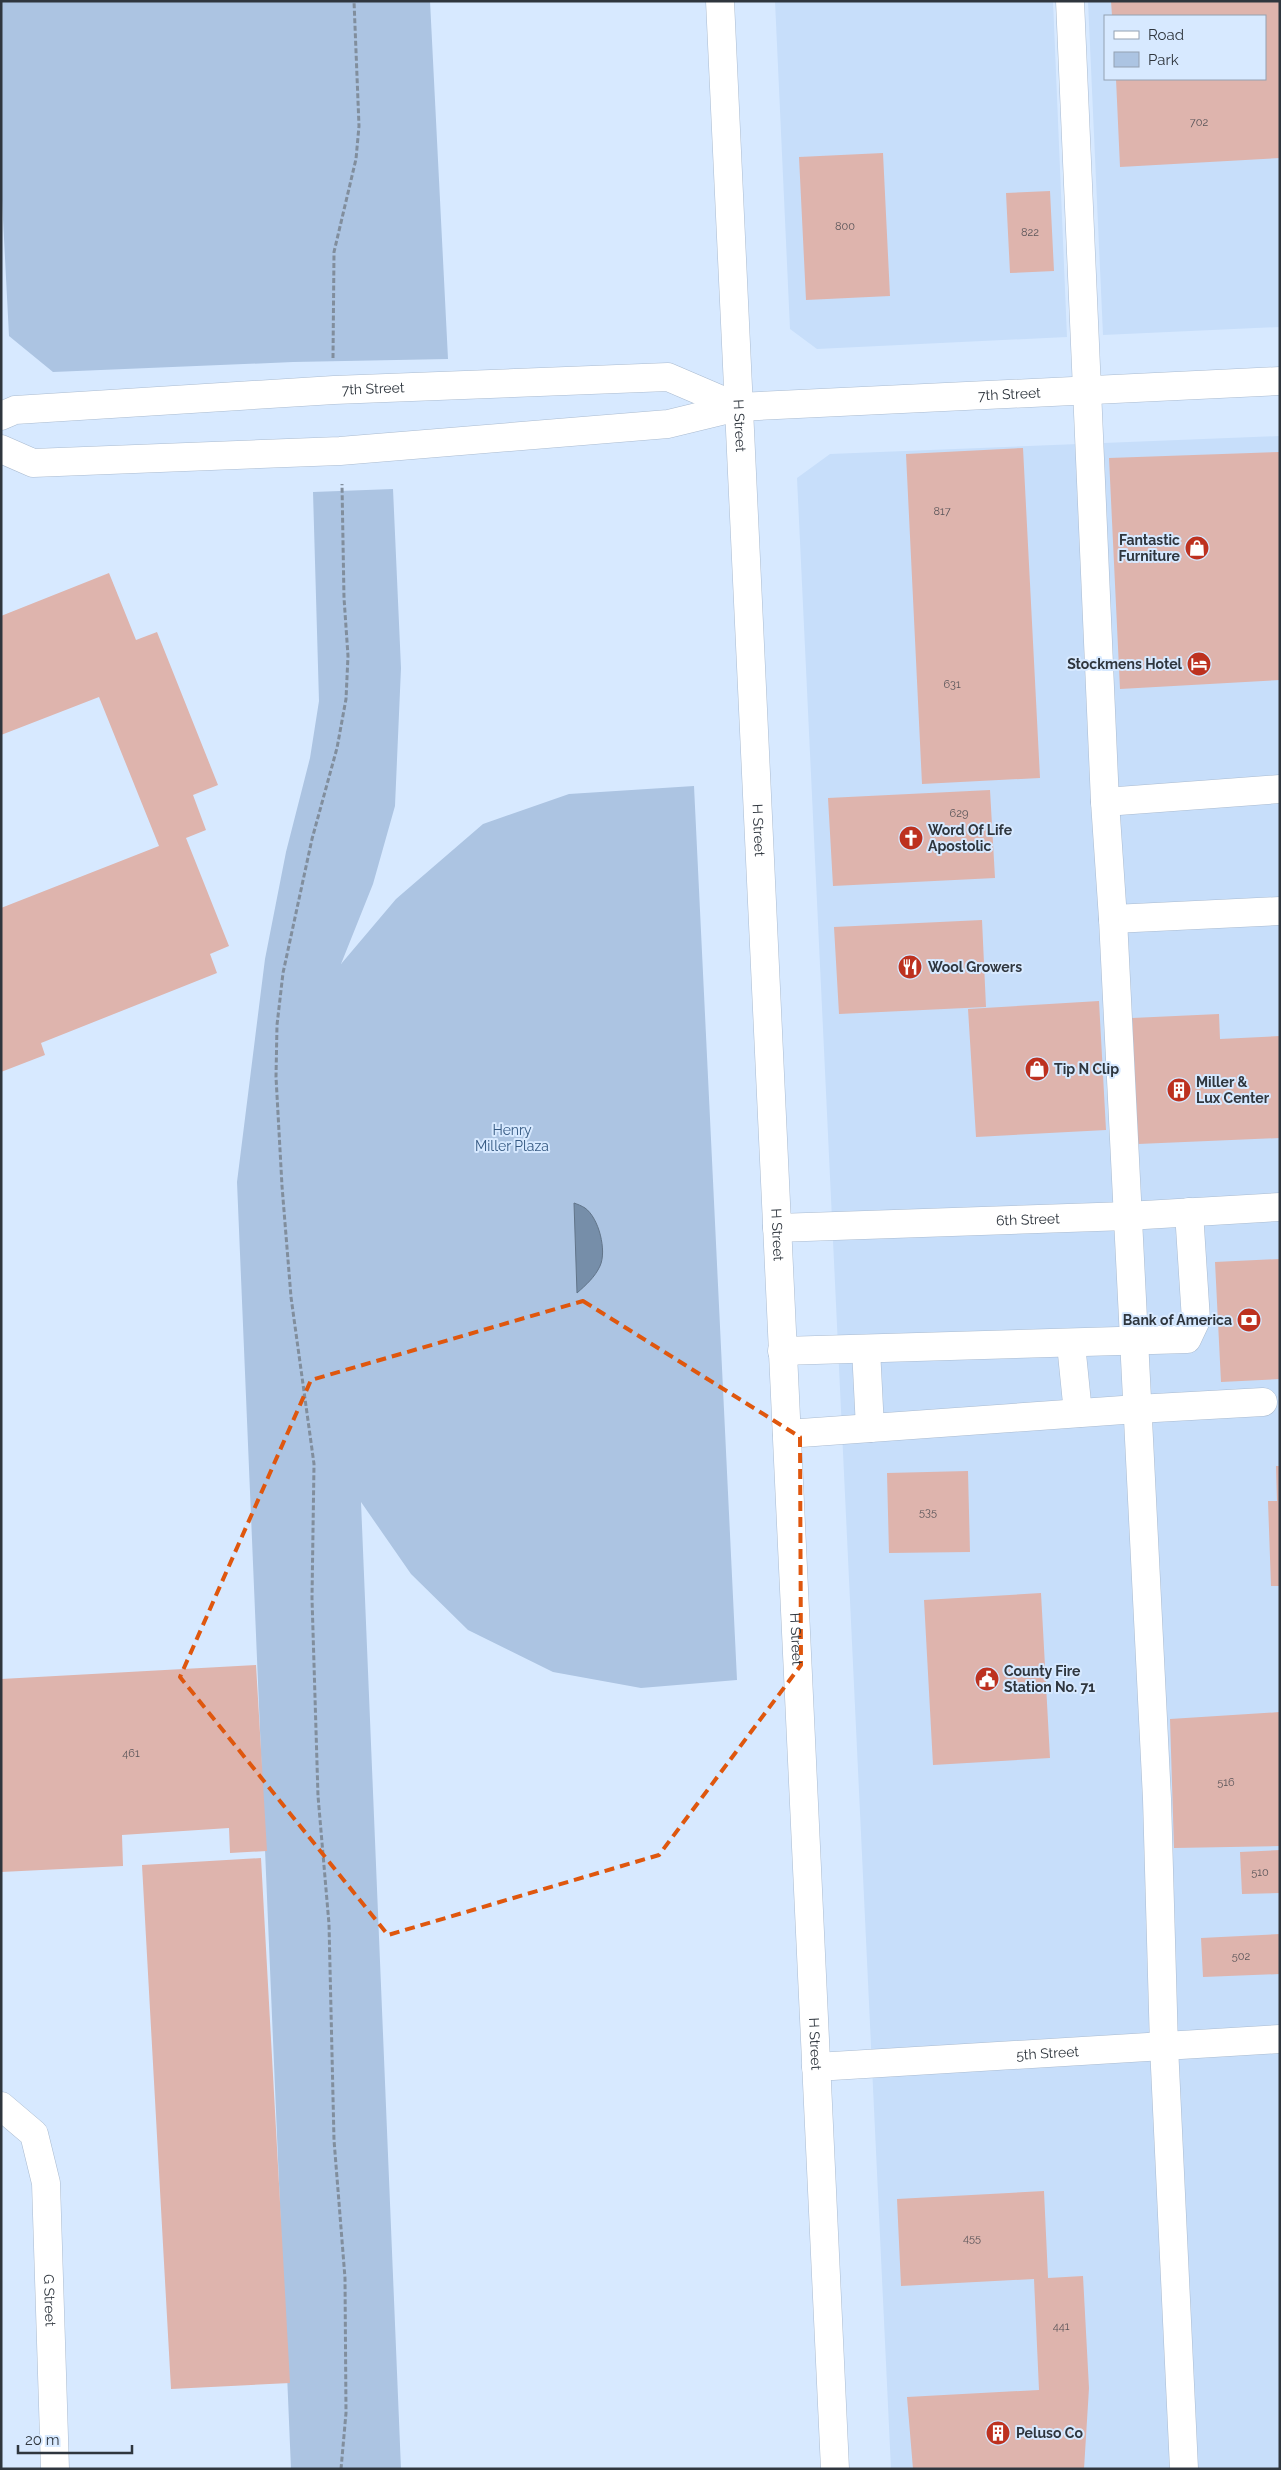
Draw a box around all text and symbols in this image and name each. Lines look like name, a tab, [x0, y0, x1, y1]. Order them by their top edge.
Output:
legend	[1104, 15, 1266, 80]
text: Road	[1148, 26, 1184, 44]
text: Park	[1148, 51, 1179, 69]
house number: 702	[1190, 116, 1208, 129]
house number: 800	[835, 220, 855, 233]
house number: 822	[1021, 226, 1039, 239]
street label: 7th Street	[341, 379, 405, 398]
street label: 7th Street	[978, 384, 1041, 403]
street label: H Street	[731, 399, 749, 453]
house number: 817	[933, 505, 951, 518]
place label: Fantastic Furniture	[1118, 532, 1181, 564]
shop icon: Fantastic Furniture	[1184, 535, 1210, 561]
hotel icon: Stockmens Hotel	[1186, 651, 1212, 677]
place label: Stockmens Hotel	[1067, 656, 1183, 672]
house number: 631	[943, 678, 961, 691]
street label: H Street	[749, 803, 768, 857]
house number: 629	[950, 807, 968, 820]
place label: Word Of Life Apostolic	[928, 822, 1013, 854]
church icon: Word Of Life Apostolic	[898, 825, 924, 851]
restaurant icon: Wool Growers	[897, 954, 923, 980]
place label: Wool Growers	[928, 959, 1022, 975]
shop icon: Tip N Clip	[1024, 1056, 1050, 1082]
place label: Tip N Clip	[1054, 1061, 1119, 1077]
place label: Miller & Lux Center	[1196, 1074, 1270, 1106]
building icon: Miller & Lux Center	[1166, 1077, 1192, 1103]
park label: Henry Miller Plaza	[475, 1122, 549, 1154]
street label: H Street	[768, 1208, 787, 1262]
street label: 6th Street	[996, 1210, 1060, 1228]
bank icon: Bank of America	[1236, 1307, 1262, 1333]
place label: Bank of America	[1123, 1312, 1232, 1328]
house number: 535	[919, 1506, 937, 1519]
street label: H Street	[787, 1612, 806, 1666]
place label: County Fire Station No. 71	[1004, 1663, 1095, 1695]
public building icon: County Fire Station No. 71	[974, 1666, 1000, 1692]
house number: 461	[122, 1747, 140, 1760]
house number: 516	[1217, 1776, 1235, 1789]
house number: 510	[1251, 1866, 1269, 1879]
house number: 502	[1232, 1950, 1250, 1963]
street label: H Street	[806, 2017, 824, 2071]
street label: 5th Street	[1016, 2043, 1080, 2063]
house number: 455	[963, 2232, 981, 2245]
street label: G Street	[41, 2274, 59, 2327]
house number: 441	[1053, 2320, 1070, 2333]
building icon: Peluso Co	[985, 2420, 1011, 2446]
scale bar	[18, 2422, 131, 2454]
place label: Peluso Co	[1016, 2425, 1083, 2441]
text: 20 m	[25, 2431, 60, 2449]

